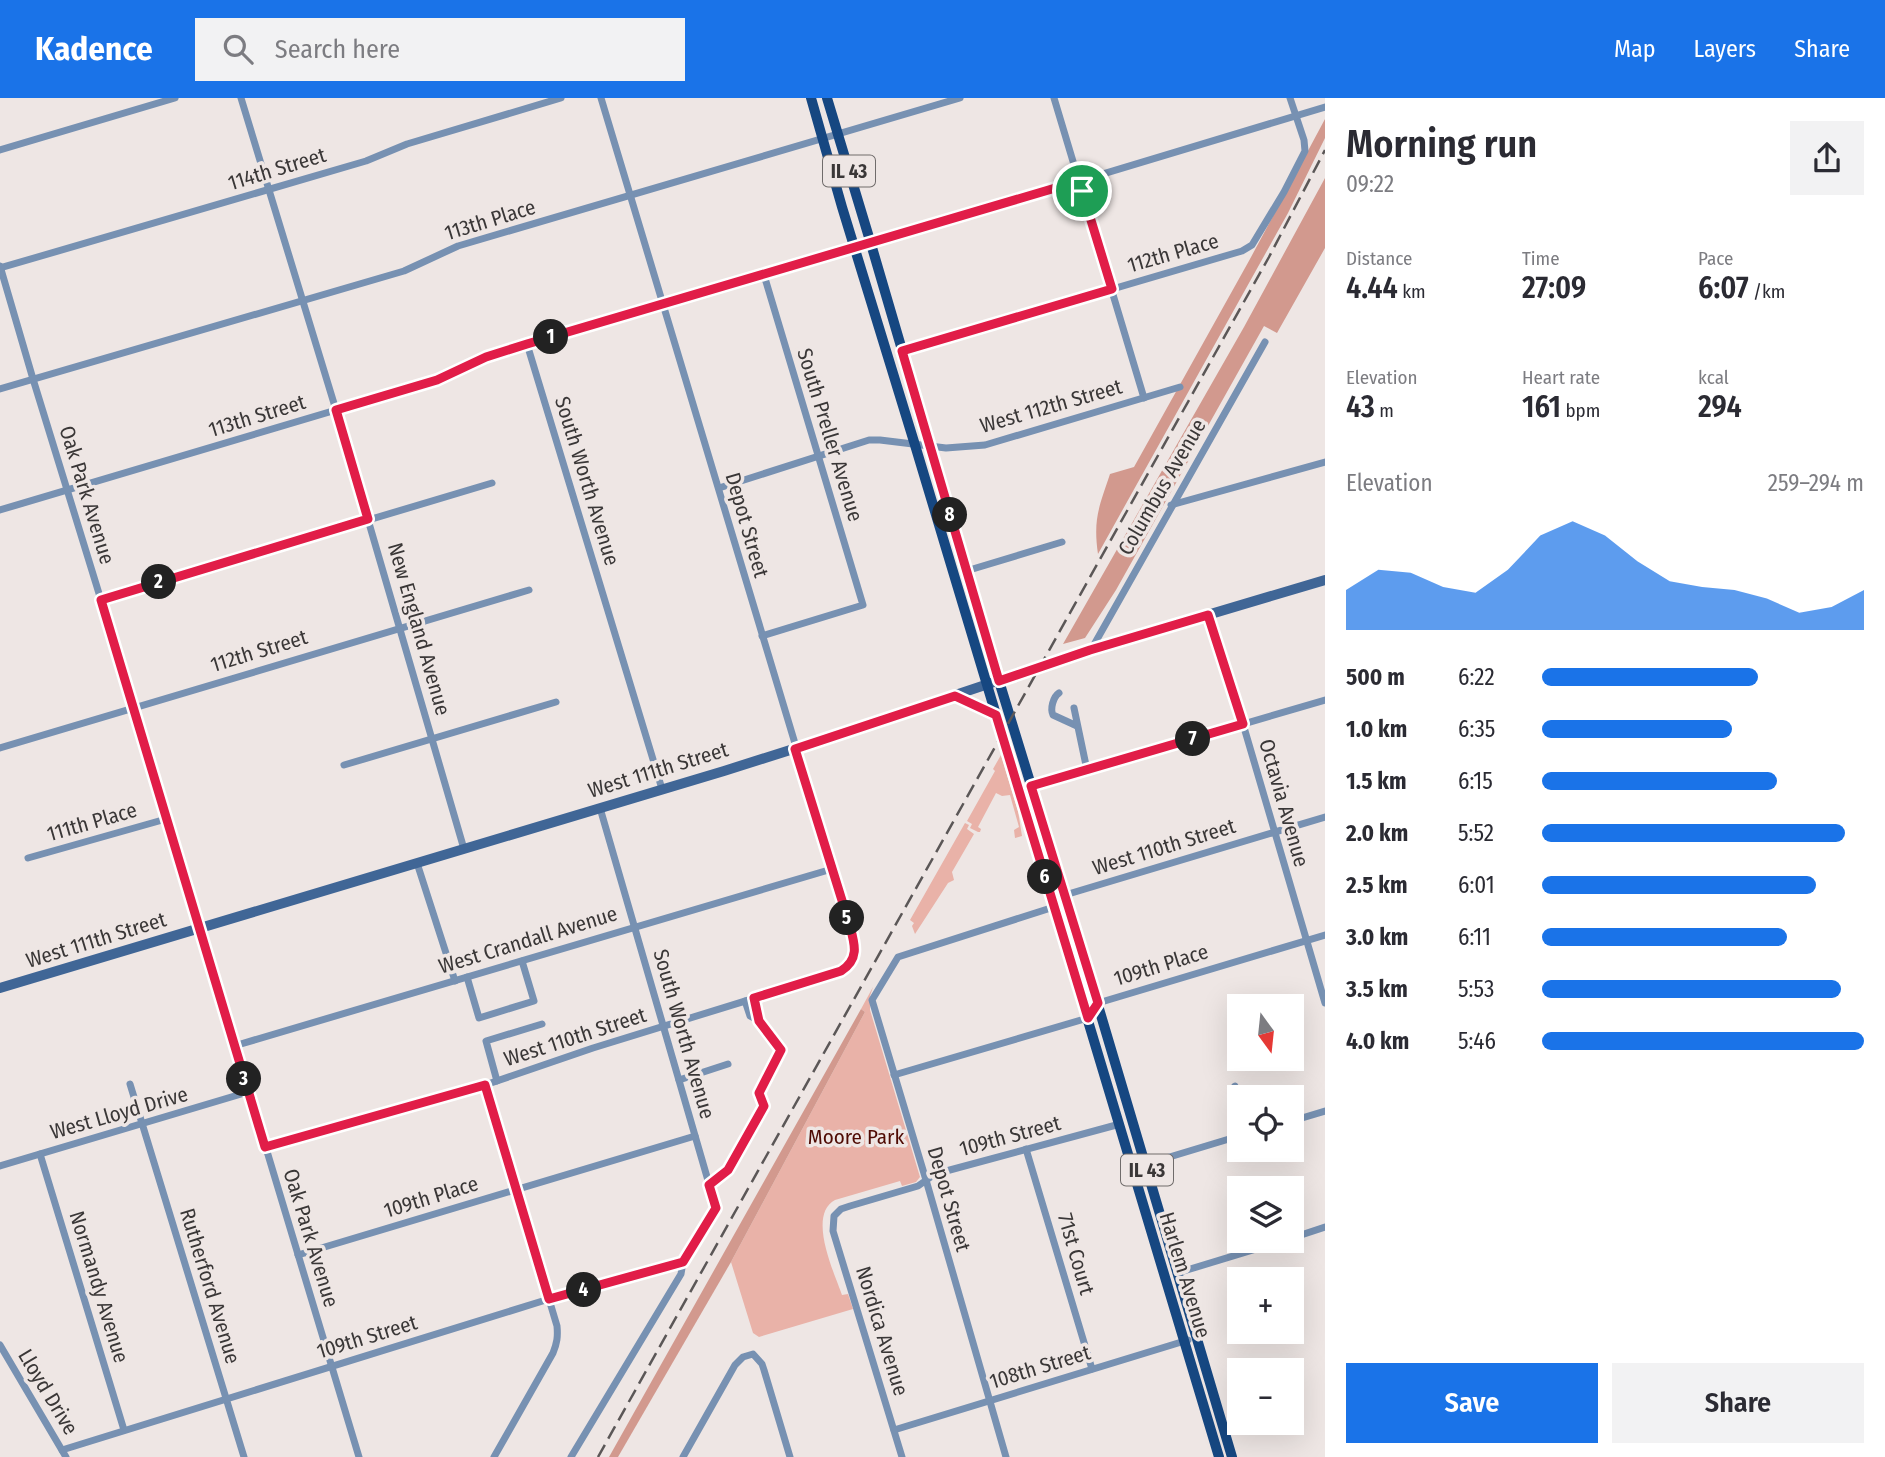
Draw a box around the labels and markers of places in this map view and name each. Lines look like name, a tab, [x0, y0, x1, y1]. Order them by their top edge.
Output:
pin	[1052, 161, 1112, 221]
pin: 1	[534, 320, 568, 354]
pin: 8	[932, 498, 968, 532]
pin: 2	[142, 564, 176, 600]
pin: 7	[1176, 722, 1210, 756]
pin: 6	[1028, 860, 1062, 894]
pin: 5	[830, 900, 864, 936]
pin: 3	[226, 1062, 262, 1096]
pin: 4	[566, 1272, 602, 1308]

